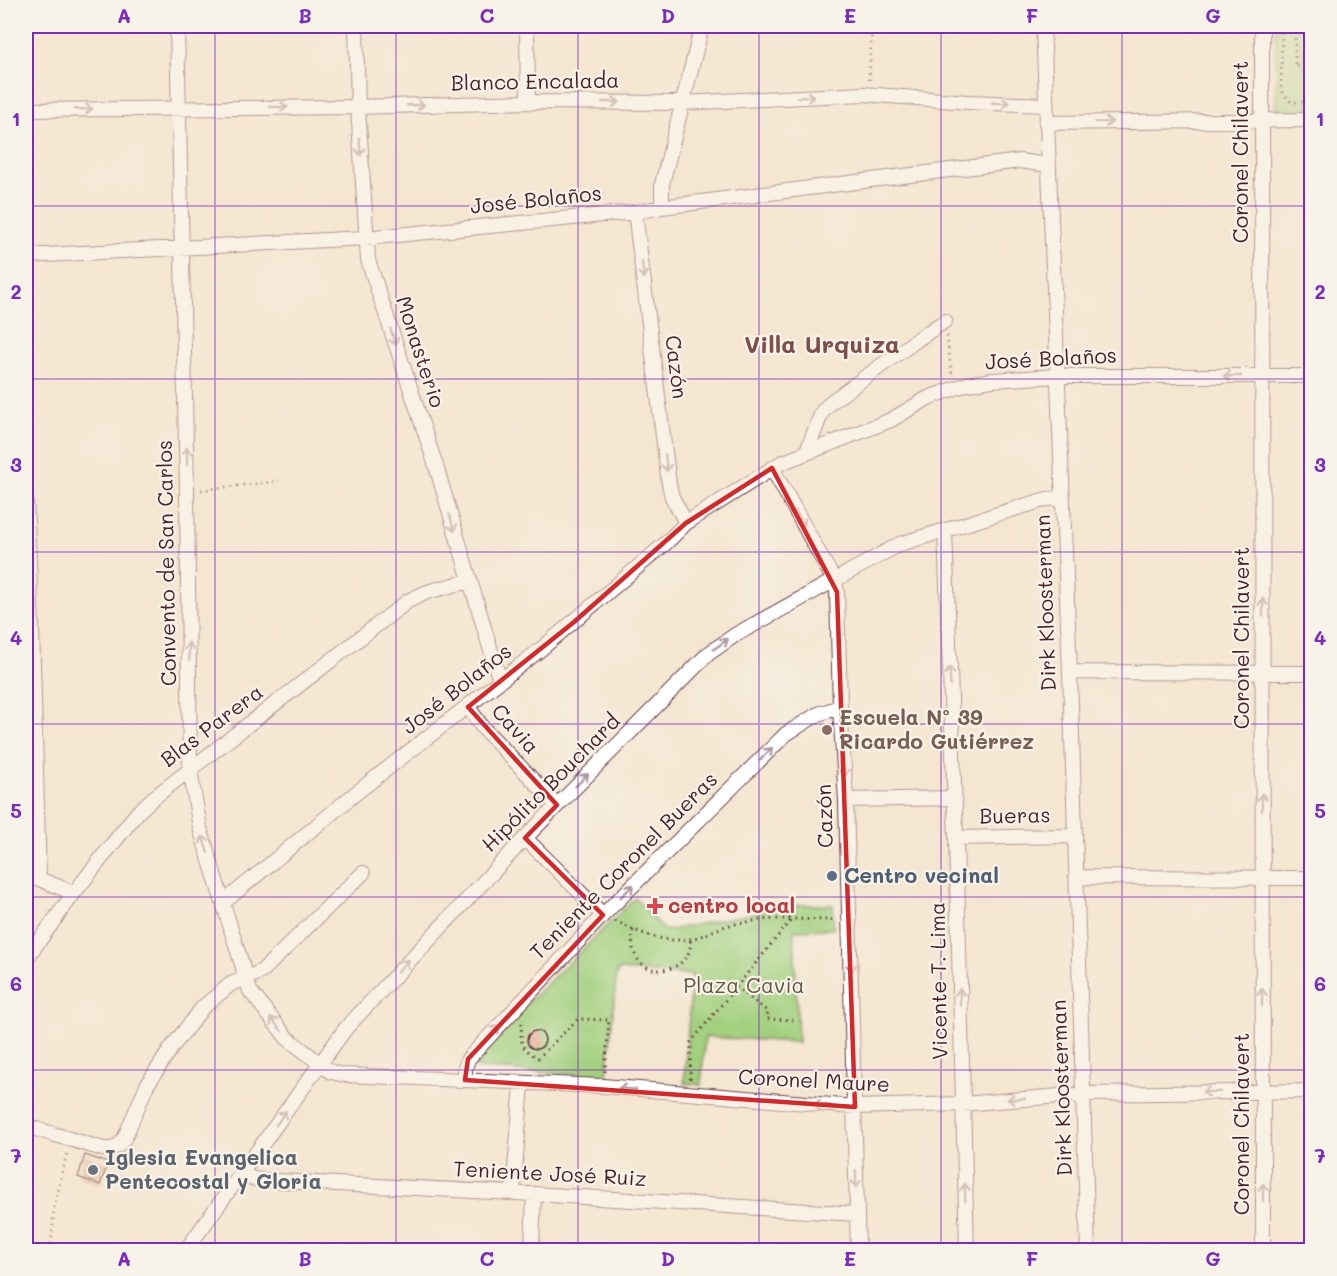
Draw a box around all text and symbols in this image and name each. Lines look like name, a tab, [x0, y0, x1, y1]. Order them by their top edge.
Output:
text: A	[117, 2, 131, 28]
text: B	[298, 2, 312, 28]
text: C	[480, 2, 495, 28]
text: D	[661, 2, 675, 28]
text: E	[844, 2, 856, 28]
text: F	[1026, 2, 1039, 28]
text: G	[1205, 2, 1221, 28]
street label: Coronel Chilavert	[1226, 61, 1253, 243]
street label: Blanco Encalada	[451, 66, 619, 95]
one-way arrow	[795, 91, 815, 102]
one-way arrow	[601, 96, 621, 108]
one-way arrow	[990, 97, 1010, 109]
one-way arrow	[406, 99, 426, 111]
one-way arrow	[268, 101, 288, 113]
one-way arrow	[73, 103, 93, 115]
text: 1	[12, 105, 20, 131]
text: 1	[1316, 105, 1324, 131]
one-way arrow	[1094, 116, 1114, 128]
one-way arrow	[354, 136, 365, 156]
street label: José Bolaños	[469, 178, 603, 219]
one-way arrow	[637, 259, 648, 279]
text: 2	[10, 278, 22, 304]
text: 2	[1314, 278, 1326, 304]
street label: Monasterio	[391, 292, 452, 411]
one-way arrow	[389, 328, 400, 346]
district label: Villa Urquiza	[744, 328, 900, 359]
street label: Cazón	[660, 333, 695, 400]
street label: José Bolaños	[984, 341, 1118, 374]
one-way arrow	[1223, 370, 1243, 382]
street label: Convento de San Carlos	[150, 440, 181, 686]
one-way arrow	[181, 446, 192, 466]
text: 3	[10, 451, 22, 477]
text: 3	[1314, 451, 1326, 477]
one-way arrow	[661, 453, 672, 473]
one-way arrow	[795, 510, 807, 527]
one-way arrow	[447, 513, 458, 532]
street label: Dirk Kloosterman	[1028, 514, 1061, 692]
street label: Coronel Chilavert	[1227, 547, 1254, 729]
one-way arrow	[1257, 598, 1269, 618]
text: 4	[10, 624, 23, 650]
text: 4	[1314, 624, 1327, 650]
street label: José Bolaños	[396, 637, 516, 739]
one-way arrow	[713, 638, 729, 650]
one-way arrow	[183, 641, 195, 661]
one-way arrow	[944, 667, 955, 687]
street label: Blas Parera	[154, 677, 268, 772]
street label: Cavia	[486, 697, 546, 759]
place label: Escuela Nº 39 Ricardo Gutiérrez	[839, 703, 1034, 754]
street label: Hipólito Bouchard	[475, 707, 625, 857]
marker: Escuela Nº 39 Ricardo Gutiérrez	[820, 723, 834, 737]
one-way arrow	[758, 746, 773, 761]
one-way arrow	[838, 757, 849, 777]
street label: Teniente Coronel Bueras	[523, 765, 723, 965]
one-way arrow	[575, 773, 589, 788]
street label: Cazón	[809, 784, 838, 848]
one-way arrow	[1256, 793, 1268, 813]
text: 5	[10, 797, 22, 823]
text: 5	[1314, 797, 1326, 823]
street label: Bueras	[979, 800, 1051, 829]
one-way arrow	[199, 835, 210, 854]
place label: Centro vecinal	[844, 861, 999, 888]
marker: Centro vecinal	[825, 869, 839, 883]
one-way arrow	[620, 883, 635, 898]
place label: centro local	[668, 891, 795, 918]
marker: centro local	[646, 897, 664, 915]
street label: Vicente T. Lima	[923, 902, 952, 1060]
one-way arrow	[845, 952, 856, 972]
one-way arrow	[396, 959, 410, 974]
text: 6	[10, 970, 22, 996]
text: 6	[1314, 970, 1326, 996]
park label: Plaza Cavia	[683, 971, 805, 998]
one-way arrow	[954, 988, 966, 1008]
one-way arrow	[1256, 988, 1268, 1008]
street label: Dirk Kloosterman	[1044, 999, 1077, 1177]
one-way arrow	[269, 1016, 282, 1032]
one-way arrow	[486, 1025, 500, 1040]
street label: Coronel Chilavert	[1227, 1033, 1254, 1215]
street label: Coronel Maure	[738, 1062, 891, 1097]
one-way arrow	[618, 1083, 638, 1094]
one-way arrow	[1202, 1087, 1222, 1098]
one-way arrow	[1007, 1094, 1027, 1105]
one-way arrow	[812, 1099, 832, 1110]
one-way arrow	[275, 1110, 287, 1126]
text: 7	[10, 1142, 22, 1168]
text: 7	[1314, 1142, 1326, 1168]
place label: Iglesia Evangelica Pentecostal y Gloria	[105, 1143, 322, 1195]
street label: Teniente José Ruiz	[453, 1154, 647, 1191]
marker: Iglesia Evangelica Pentecostal y Gloria	[86, 1163, 100, 1177]
one-way arrow	[850, 1168, 862, 1188]
one-way arrow	[960, 1183, 971, 1203]
one-way arrow	[1257, 1183, 1269, 1203]
text: A	[117, 1245, 131, 1271]
text: B	[298, 1245, 312, 1271]
text: C	[480, 1245, 495, 1271]
text: D	[661, 1245, 675, 1271]
text: E	[844, 1245, 856, 1271]
text: F	[1026, 1245, 1039, 1271]
text: G	[1205, 1245, 1221, 1271]

